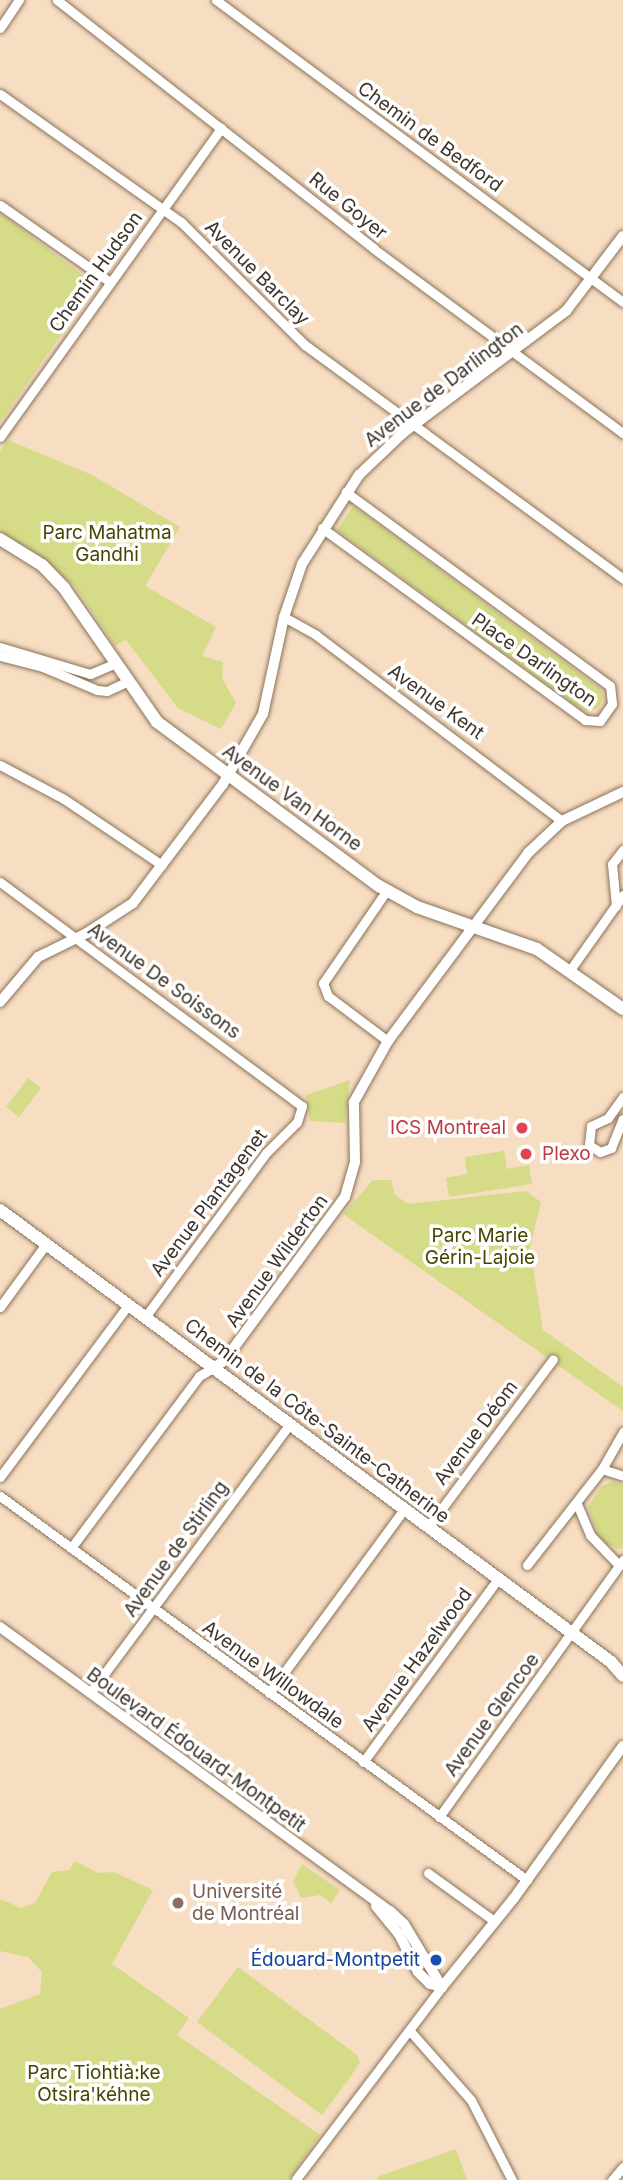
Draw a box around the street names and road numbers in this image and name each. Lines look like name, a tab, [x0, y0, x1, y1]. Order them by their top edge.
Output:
street label: Chemin de Bedford	[353, 77, 507, 197]
street label: Rue Goyer	[304, 168, 392, 244]
street label: Chemin Hudson	[45, 207, 147, 337]
street label: Avenue Barclay	[200, 216, 314, 330]
street label: Avenue de Darlington	[360, 318, 528, 452]
street label: Place Darlington	[467, 608, 601, 712]
street label: Avenue Kent	[384, 660, 488, 744]
street label: Avenue Van Horne	[218, 740, 366, 856]
street label: Avenue De Soissons	[83, 918, 245, 1044]
street label: Avenue Plantagenet	[146, 1125, 272, 1281]
street label: Avenue Wilderton	[221, 1190, 333, 1332]
street label: Chemin de la Côte-Sainte-Catherine	[180, 1314, 454, 1528]
street label: Avenue Déom	[429, 1376, 523, 1490]
street label: Avenue de Stirling	[119, 1476, 233, 1622]
street label: Avenue Hazelwood	[357, 1584, 477, 1736]
street label: Avenue Willowdale	[198, 1616, 348, 1734]
street label: Avenue Glencoe	[440, 1649, 544, 1781]
street label: Boulevard Édouard-Montpetit	[82, 1663, 310, 1837]

